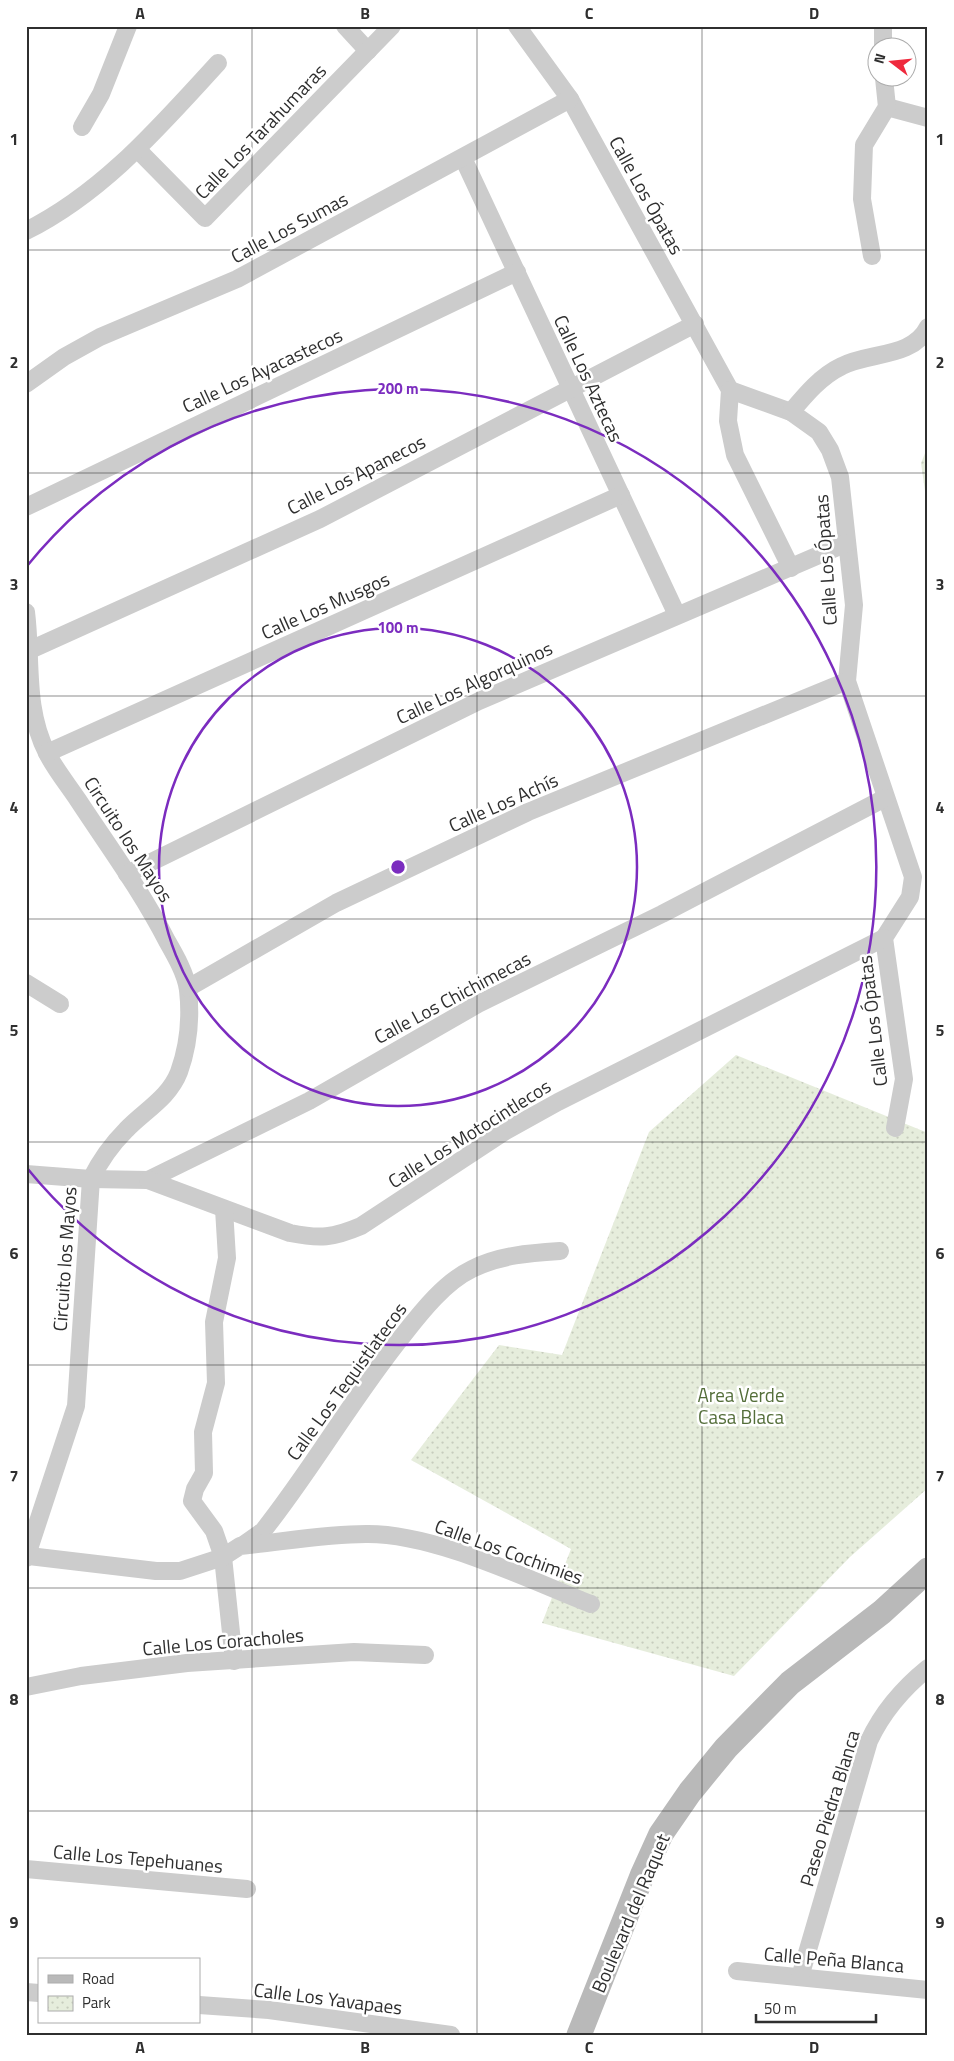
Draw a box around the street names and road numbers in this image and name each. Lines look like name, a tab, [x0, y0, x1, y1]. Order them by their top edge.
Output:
street label: Calle Los Tarahumaras	[187, 56, 333, 205]
street label: Calle Los Ópatas	[602, 130, 692, 260]
street label: Calle Los Sumas	[225, 184, 353, 270]
street label: Calle Los Aztecas	[547, 310, 631, 447]
street label: Calle Los Ayacastecos	[177, 320, 347, 420]
street label: Calle Los Apanecos	[282, 426, 431, 521]
street label: Calle Los Ópatas	[806, 493, 844, 627]
street label: Calle Los Musgos	[256, 564, 394, 646]
street label: Calle Los Algorquinos	[391, 633, 557, 731]
street label: Calle Los Achís	[444, 765, 563, 839]
street label: Circuito los Mayos	[77, 770, 181, 908]
street label: Calle Los Chichimecas	[368, 943, 536, 1051]
street label: Calle Los Ópatas	[850, 954, 894, 1088]
street label: Calle Los Motocintlecos	[382, 1071, 556, 1195]
street label: Circuito los Mayos	[44, 1186, 84, 1332]
street label: Calle Los Tequistlatecos	[279, 1296, 413, 1466]
street label: Calle Los Cochimies	[431, 1511, 587, 1591]
street label: Calle Los Coracholes	[141, 1619, 305, 1663]
street label: Paseo Piedra Blanca	[791, 1726, 867, 1890]
street label: Boulevard del Raquet	[583, 1829, 677, 1997]
street label: Calle Los Tepehuanes	[52, 1836, 224, 1880]
street label: Calle Peña Blanca	[763, 1938, 906, 1980]
street label: Calle Los Yavapaes	[252, 1975, 404, 2022]

